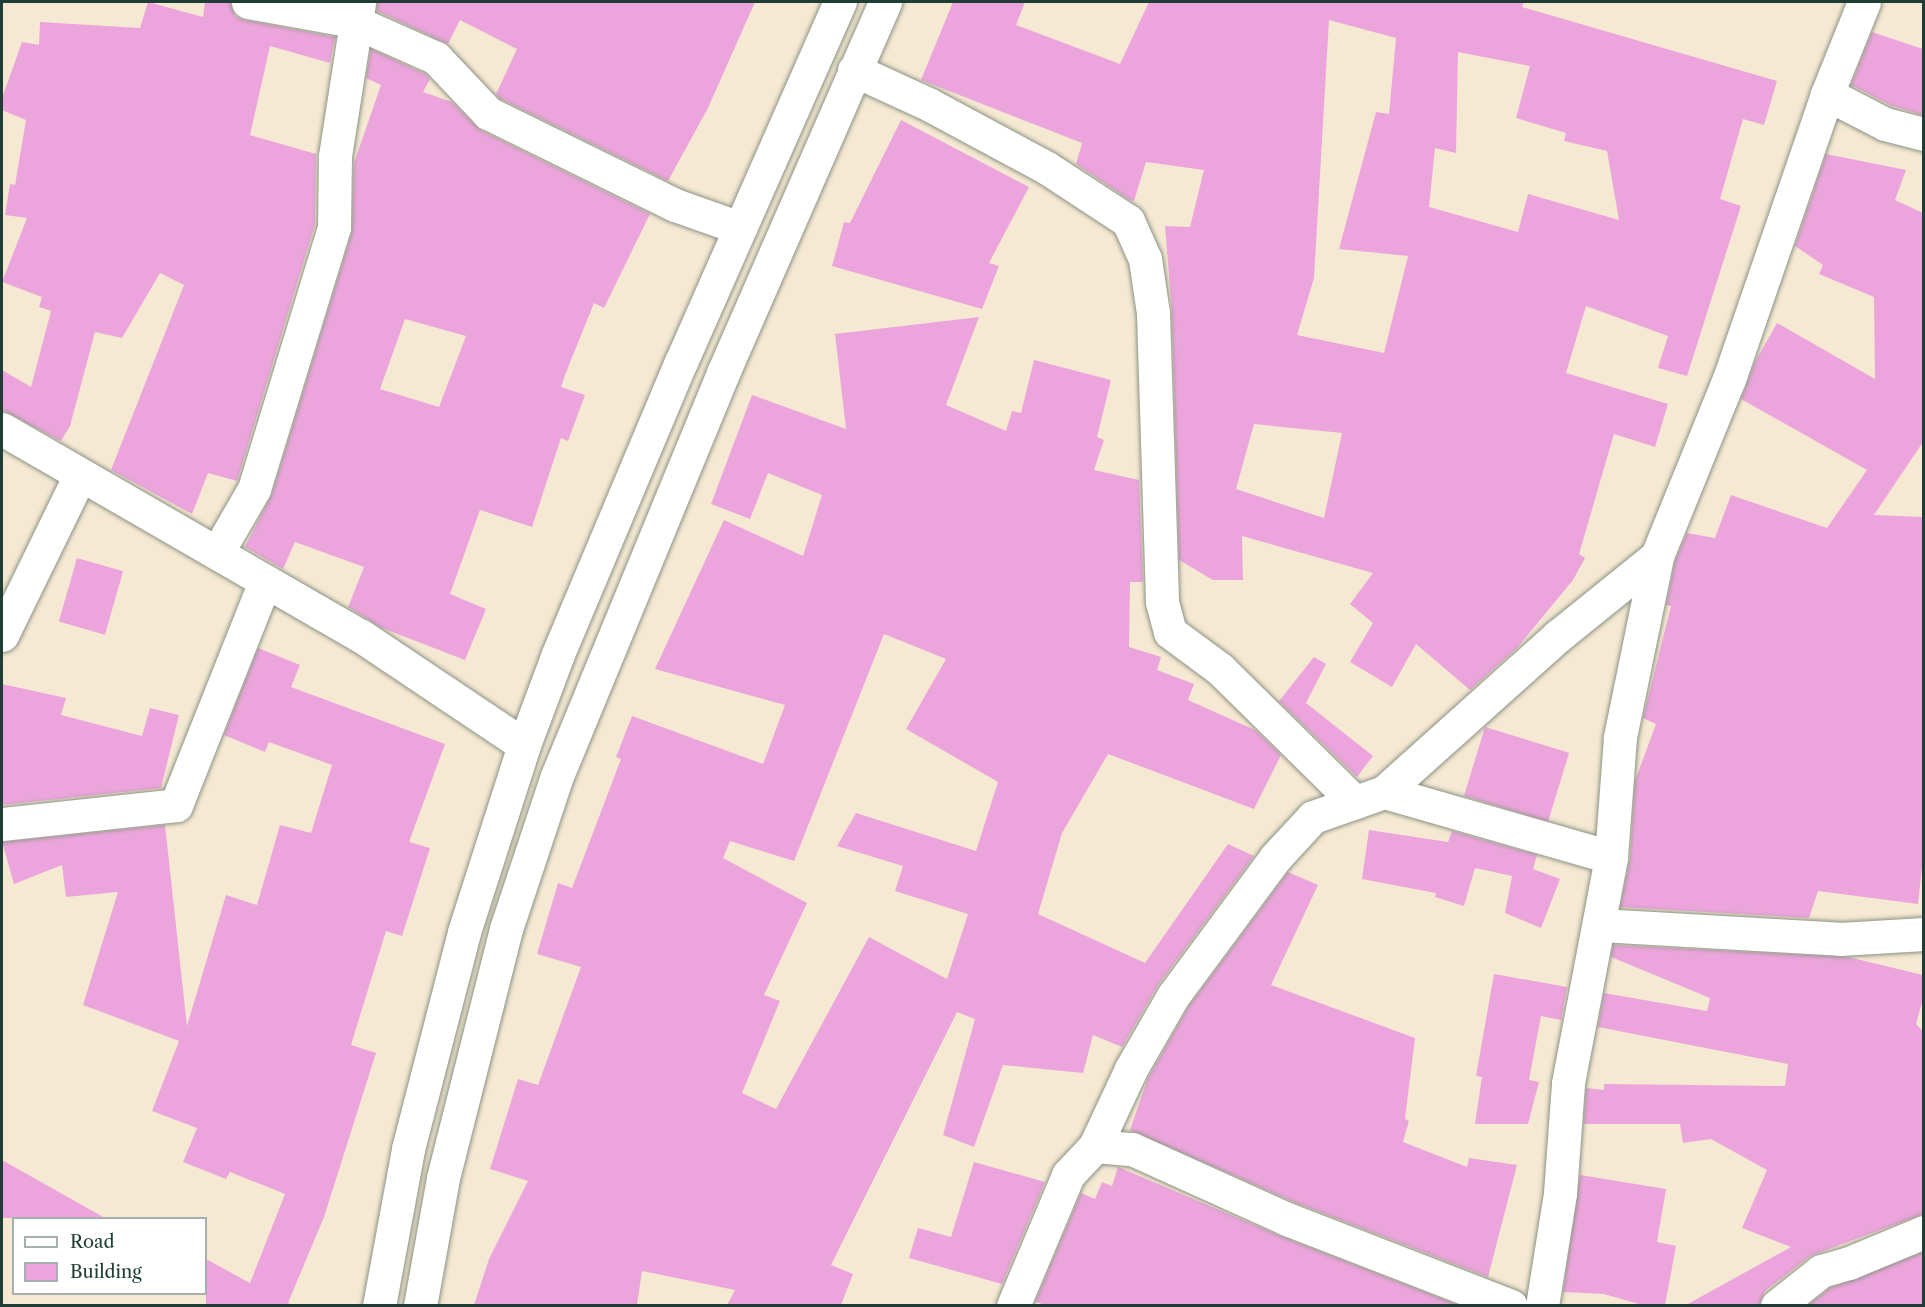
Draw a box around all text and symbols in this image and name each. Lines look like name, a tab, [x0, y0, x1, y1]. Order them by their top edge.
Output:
legend	[12, 1217, 207, 1295]
text: Road	[70, 1231, 115, 1253]
text: Building	[70, 1261, 142, 1283]

